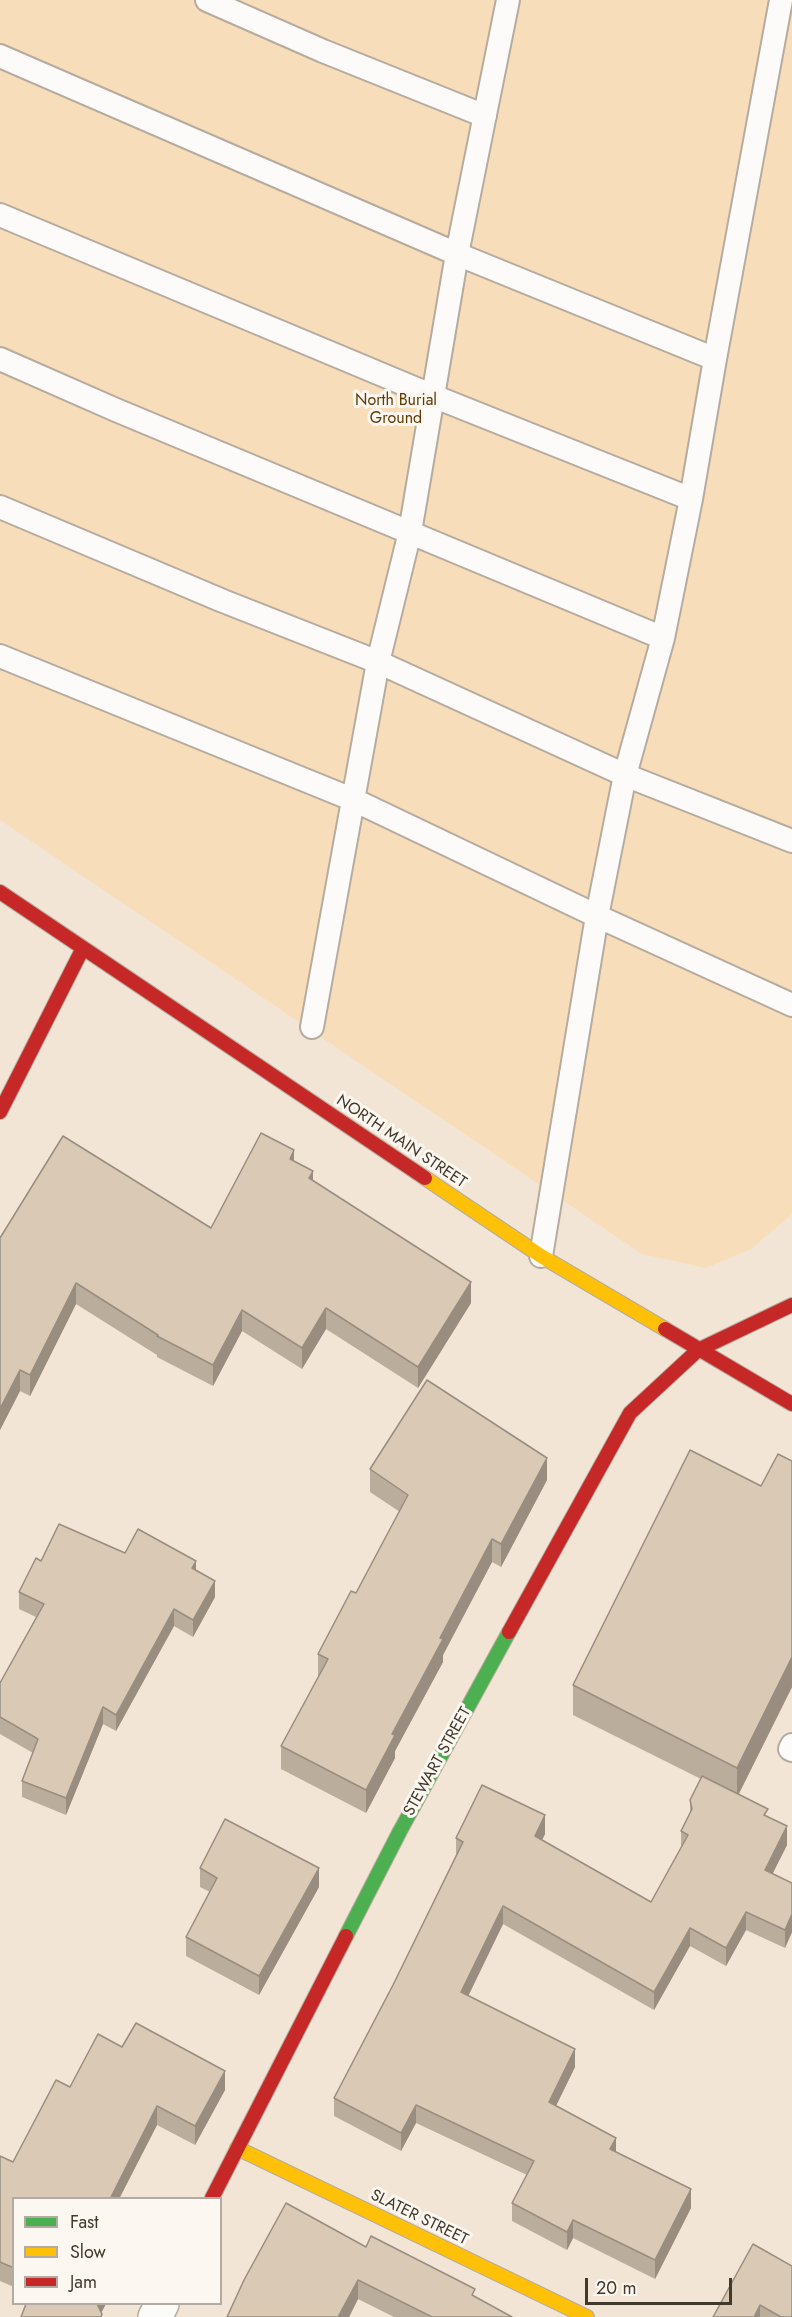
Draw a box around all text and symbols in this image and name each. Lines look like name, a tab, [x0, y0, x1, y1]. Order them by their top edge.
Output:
park label: North Burial Ground	[355, 391, 437, 429]
street label: NORTH MAIN STREET	[332, 1091, 470, 1193]
street label: STEWART STREET	[400, 1704, 476, 1820]
street label: SLATER STREET	[367, 2186, 471, 2250]
legend	[12, 2197, 222, 2305]
text: Fast	[70, 2209, 99, 2235]
text: Slow	[70, 2239, 106, 2265]
scale bar	[588, 2266, 735, 2304]
text: Jam	[70, 2269, 97, 2295]
text: 20 m	[596, 2275, 636, 2301]

